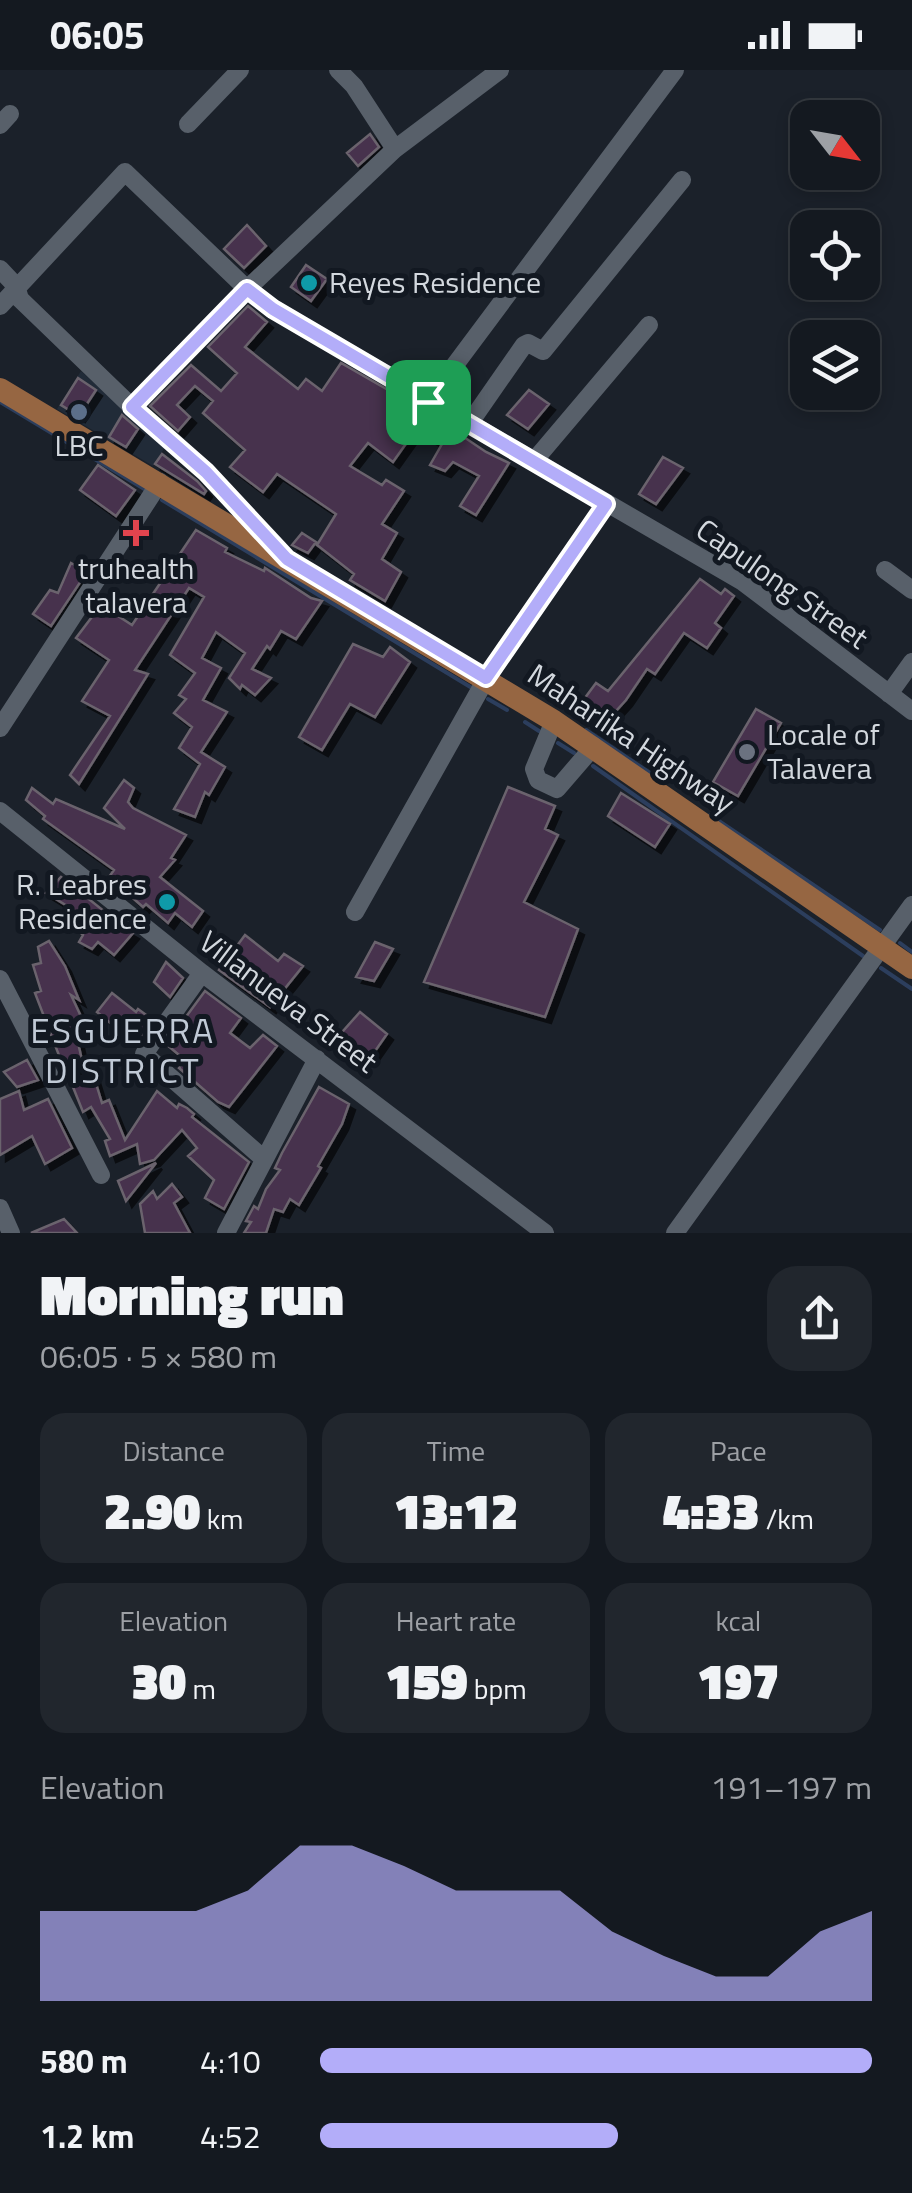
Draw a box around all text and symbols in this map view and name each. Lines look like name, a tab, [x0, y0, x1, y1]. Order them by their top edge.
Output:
text: 06:05	[50, 6, 145, 64]
north arrow	[790, 100, 880, 190]
map controls	[790, 100, 880, 410]
button: locate	[790, 210, 880, 300]
place label: Reyes Residence	[329, 259, 541, 305]
marker: Reyes Residence	[298, 272, 320, 294]
button: layers	[790, 320, 880, 410]
pin	[386, 360, 471, 445]
icon: arrive	[401, 375, 456, 430]
marker: LBC	[68, 401, 90, 423]
place label: LBC	[54, 422, 104, 468]
street label: Capulong Street	[687, 507, 879, 660]
marker: truhealth talavera	[123, 520, 149, 546]
place label: truhealth talavera	[78, 545, 194, 625]
street label: Maharlika Highway	[519, 652, 745, 825]
place label: Locale of Talavera	[767, 711, 880, 791]
marker: Locale of Talavera	[736, 741, 758, 763]
place label: R. Leabres Residence	[16, 861, 147, 941]
marker: R. Leabres Residence	[156, 891, 178, 913]
street label: Villanueva Street	[190, 919, 388, 1084]
district label: ESGUERRA DISTRICT	[30, 1003, 216, 1097]
text: Morning run	[40, 1253, 344, 1336]
button: share	[767, 1266, 872, 1371]
text: 06:05 · 5 × 580 m	[40, 1332, 277, 1380]
text: Distance	[123, 1429, 225, 1472]
text: Time	[427, 1429, 485, 1472]
text: Pace	[710, 1429, 767, 1472]
text: 2.90	[104, 1472, 200, 1548]
text: 13:12	[394, 1472, 518, 1548]
text: 4:33	[663, 1472, 760, 1548]
text: km	[200, 1497, 243, 1540]
text: /km	[760, 1497, 814, 1540]
text: Elevation	[119, 1599, 228, 1642]
text: Heart rate	[396, 1599, 516, 1642]
text: kcal	[715, 1599, 761, 1642]
text: 30	[131, 1642, 186, 1718]
text: 159	[385, 1642, 468, 1718]
text: 197	[697, 1642, 780, 1718]
text: m	[186, 1667, 216, 1710]
text: bpm	[468, 1667, 527, 1710]
text: Elevation	[40, 1763, 164, 1811]
text: 191–197 m	[710, 1763, 872, 1811]
text: 580 m	[40, 2037, 128, 2085]
text: 4:10	[200, 2037, 261, 2085]
text: 1.2 km	[40, 2112, 134, 2160]
text: 4:52	[200, 2112, 261, 2160]

